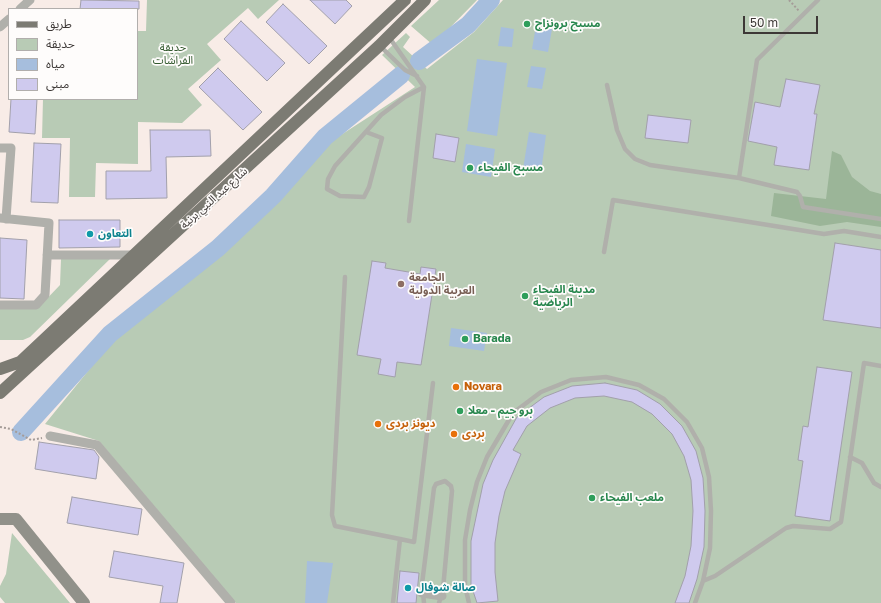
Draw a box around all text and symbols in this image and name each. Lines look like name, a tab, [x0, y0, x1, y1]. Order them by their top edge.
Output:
legend	[8, 8, 138, 100]
scale bar	[745, 8, 820, 34]
text: 50 m	[750, 15, 778, 30]
text: طريق	[46, 16, 72, 31]
place label: مسبح برونزاج	[535, 17, 600, 31]
marker: مسبح برونزاج	[522, 19, 532, 29]
text: حديقة	[46, 36, 75, 51]
park label: حديقة الفراشات	[153, 41, 193, 67]
text: مياه	[46, 56, 65, 71]
text: مبنى	[46, 76, 69, 91]
place label: مسبح الفيحاء	[478, 161, 543, 175]
marker: مسبح الفيحاء	[465, 163, 475, 173]
street label: شارع عبد النبي برنية	[178, 165, 250, 231]
place label: التعاون	[98, 227, 132, 241]
marker: التعاون	[85, 229, 95, 239]
place label: الجامعة العربية الدولية	[409, 271, 475, 297]
marker: الجامعة العربية الدولية	[396, 279, 406, 289]
place label: مدينة الفيحاء الرياضية	[533, 283, 595, 309]
marker: مدينة الفيحاء الرياضية	[520, 291, 530, 301]
place label: Barada	[473, 332, 511, 346]
marker: Barada	[460, 334, 470, 344]
place label: Novara	[464, 380, 502, 394]
marker: Novara	[451, 382, 461, 392]
place label: برو جيم - معلا	[468, 404, 533, 418]
marker: برو جيم - معلا	[455, 406, 465, 416]
place label: ديونز بردى	[386, 417, 435, 431]
marker: ديونز بردى	[373, 419, 383, 429]
place label: بردى	[462, 427, 485, 441]
marker: بردى	[449, 429, 459, 439]
place label: ملعب الفيحاء	[600, 491, 664, 505]
marker: ملعب الفيحاء	[587, 493, 597, 503]
place label: صالة شوفال	[416, 581, 476, 595]
marker: صالة شوفال	[403, 583, 413, 593]

